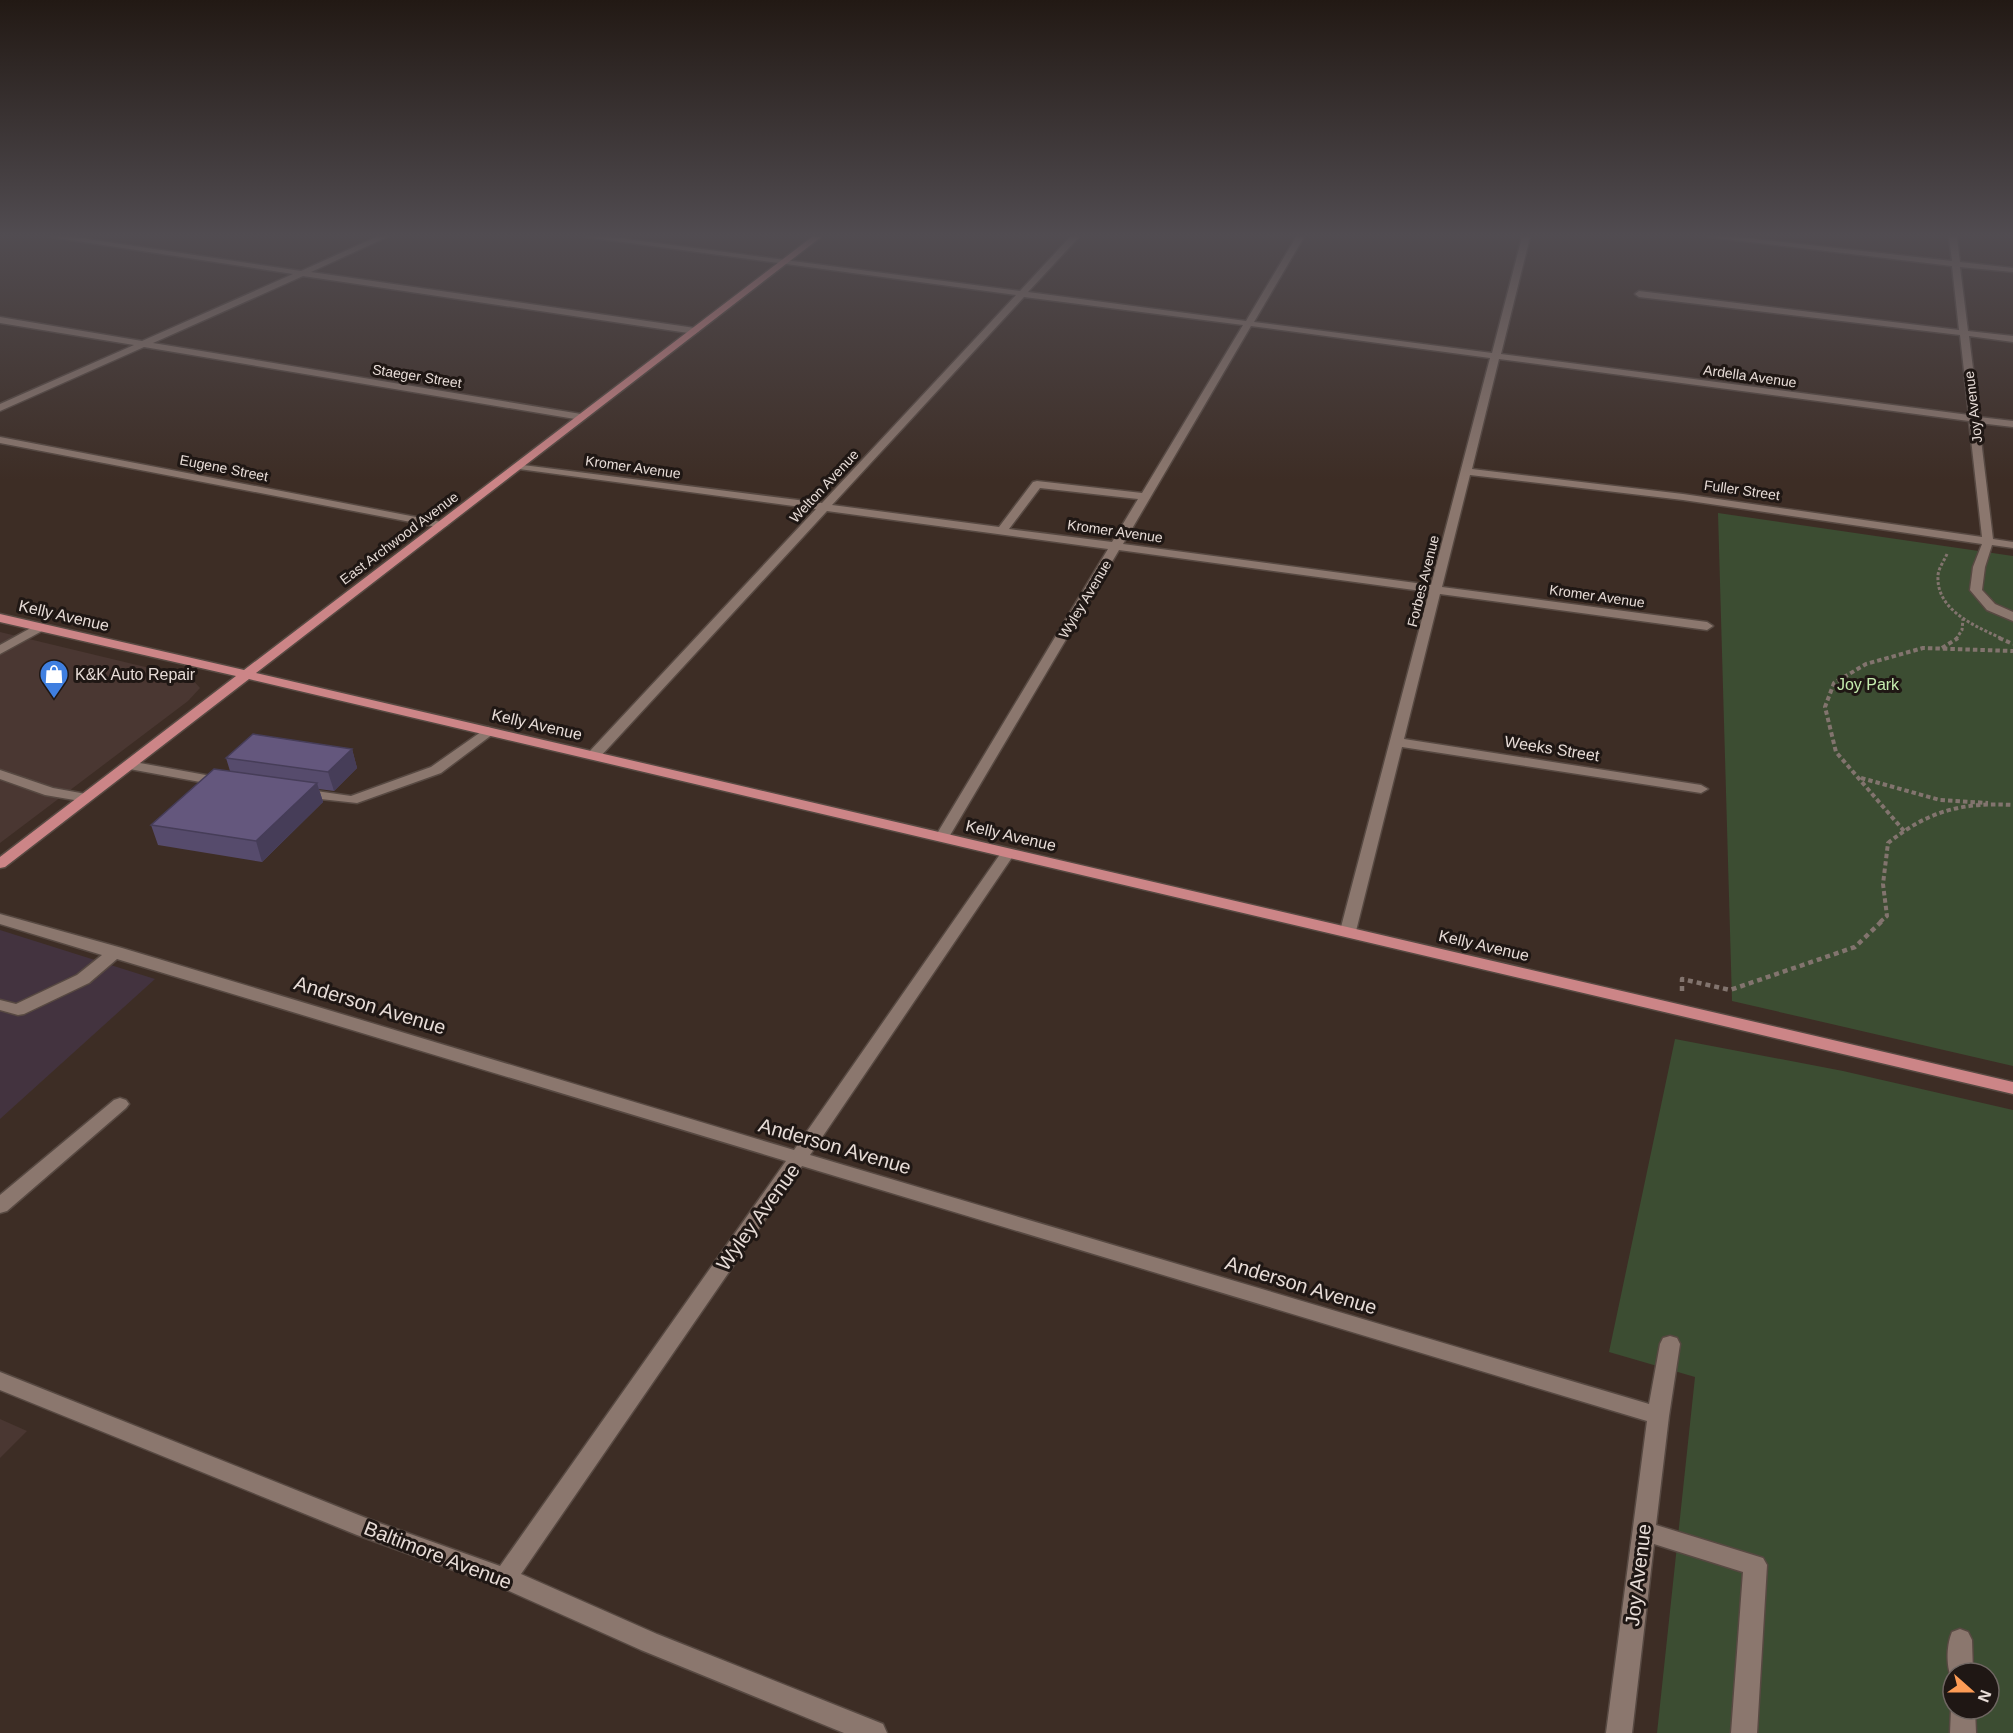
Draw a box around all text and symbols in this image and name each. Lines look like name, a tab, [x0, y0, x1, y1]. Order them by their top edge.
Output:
street label: Staeger Street	[371, 361, 463, 391]
street label: Ardella Avenue	[1702, 362, 1798, 390]
street label: Joy Avenue	[1961, 370, 1985, 444]
street label: Welton Avenue	[786, 446, 862, 526]
street label: Eugene Street	[179, 452, 270, 484]
street label: Kromer Avenue	[584, 452, 682, 482]
street label: Fuller Street	[1703, 477, 1781, 503]
street label: East Archwood Avenue	[337, 488, 461, 588]
street label: Kromer Avenue	[1066, 516, 1164, 546]
street label: Forbes Avenue	[1404, 533, 1442, 629]
street label: Wyley Avenue	[1055, 557, 1115, 641]
street label: Kromer Avenue	[1548, 581, 1646, 611]
street label: Kelly Avenue	[17, 597, 111, 634]
shop icon: K&K Auto Repair	[38, 658, 70, 700]
place label: K&K Auto Repair	[75, 666, 196, 683]
park label: Joy Park	[1837, 676, 1900, 693]
street label: Kelly Avenue	[490, 706, 584, 743]
street label: Weeks Street	[1503, 733, 1601, 764]
street label: Kelly Avenue	[964, 817, 1058, 854]
street label: Kelly Avenue	[1437, 927, 1531, 964]
street label: Anderson Avenue	[291, 971, 449, 1039]
street label: Anderson Avenue	[756, 1114, 914, 1178]
street label: Wyley Avenue	[712, 1159, 804, 1275]
street label: Anderson Avenue	[1222, 1251, 1380, 1319]
street label: Baltimore Avenue	[361, 1517, 515, 1593]
street label: Joy Avenue	[1621, 1523, 1655, 1627]
north arrow	[1941, 1661, 2001, 1721]
text: N	[1975, 1688, 1995, 1705]

